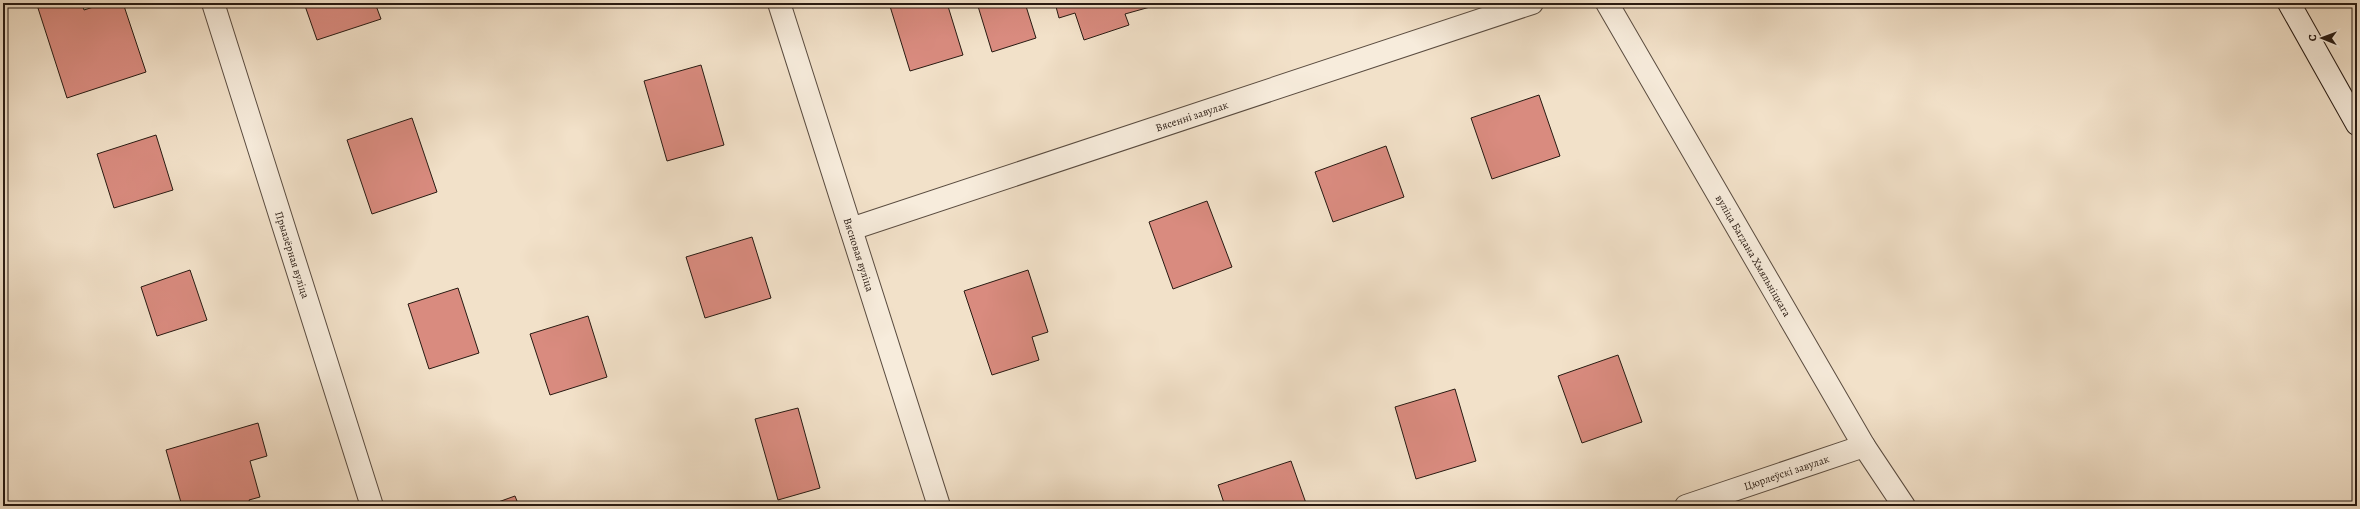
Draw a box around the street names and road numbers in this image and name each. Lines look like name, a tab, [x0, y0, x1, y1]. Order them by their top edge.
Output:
street label: Вясенні завулак	[1153, 97, 1231, 135]
street label: вуліца Багдана Хмяльніцкага	[1712, 192, 1795, 320]
street label: Прыазёрная вуліца	[271, 209, 313, 301]
street label: Вясновая вуліца	[840, 216, 878, 294]
street label: Цюрлеўскі завулак	[1742, 451, 1831, 494]

